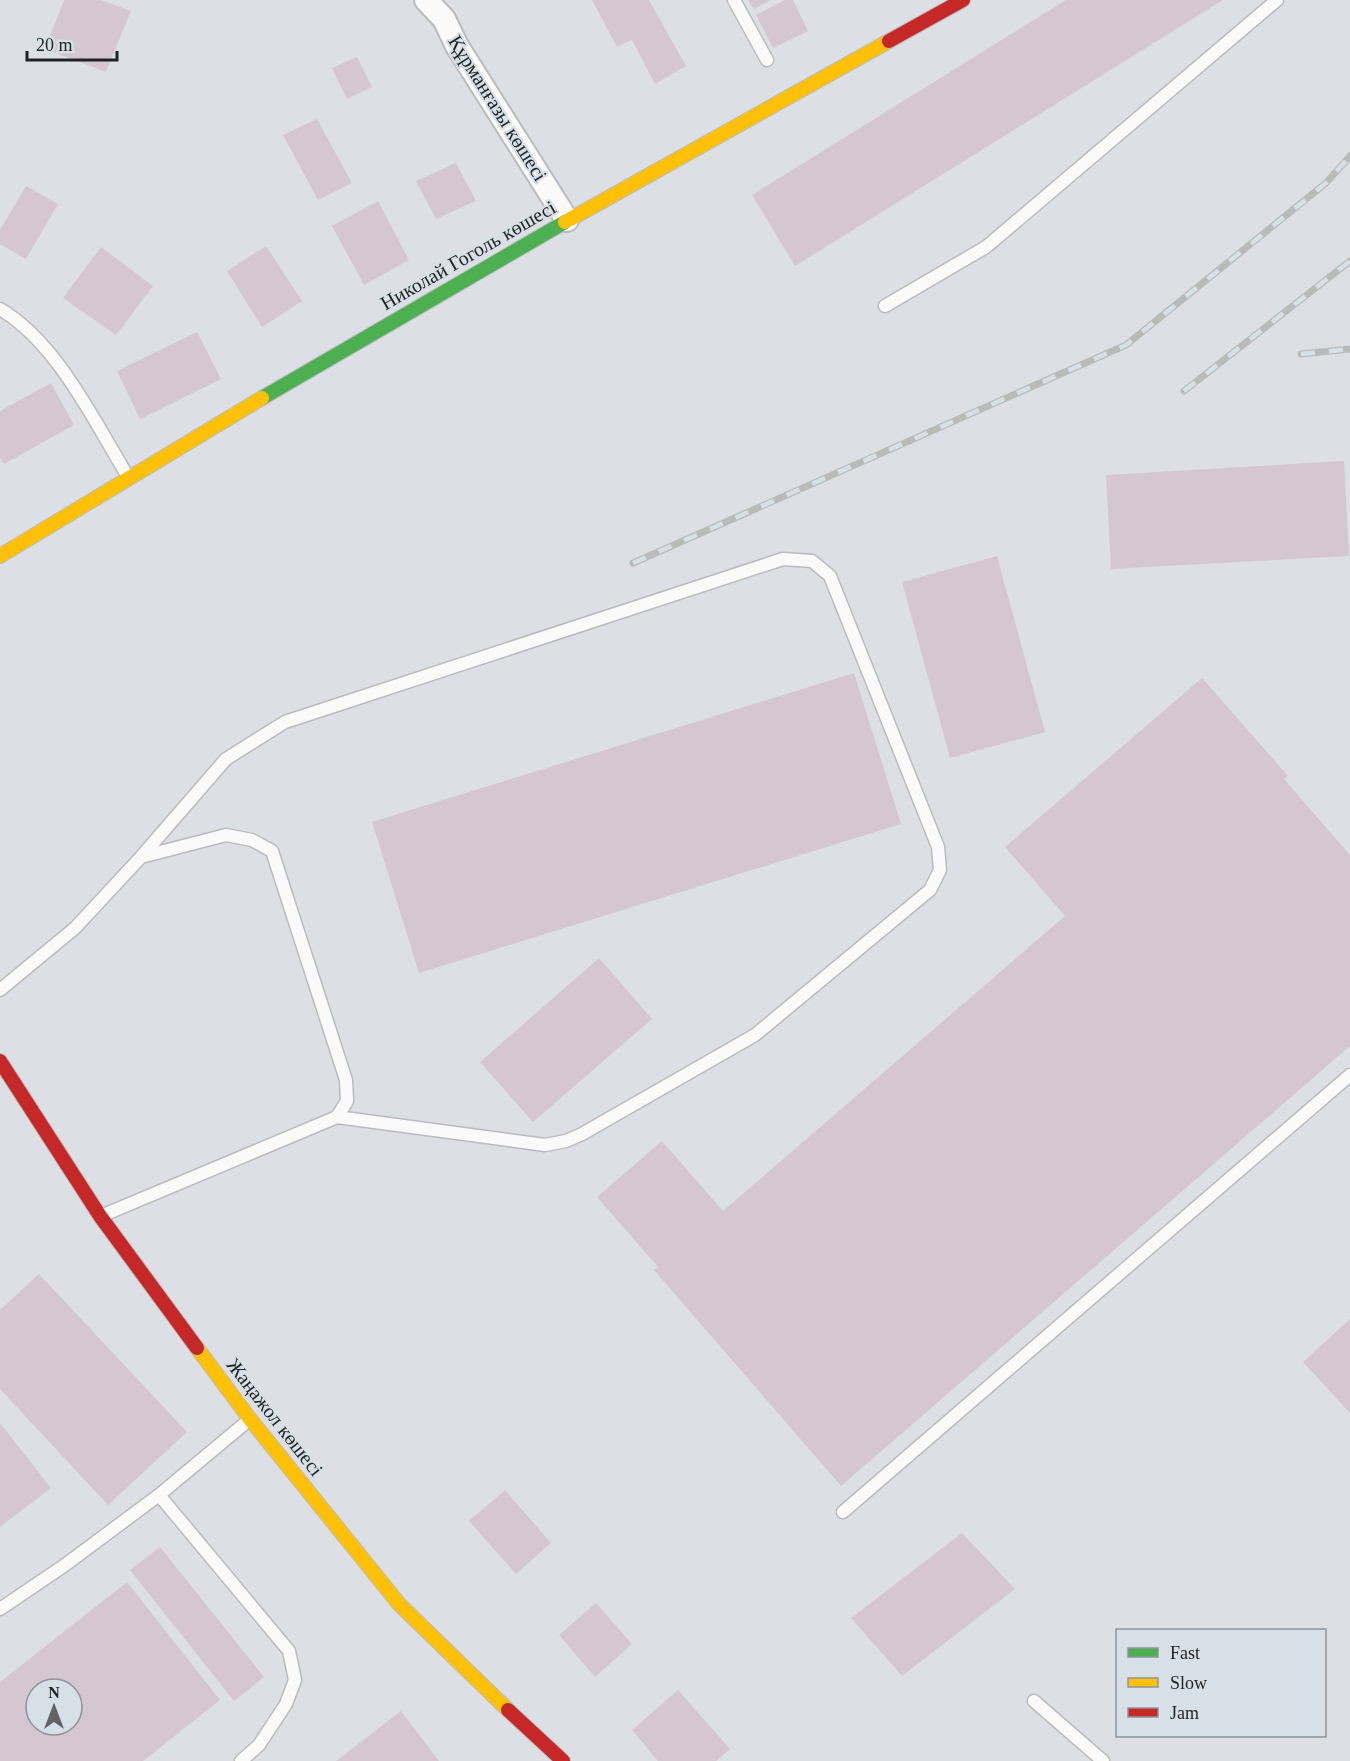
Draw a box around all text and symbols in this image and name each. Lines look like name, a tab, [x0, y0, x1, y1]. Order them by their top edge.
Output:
scale bar	[27, 24, 117, 62]
street label: Құрманғазы көшесі	[443, 31, 552, 186]
text: 20 m	[36, 35, 73, 55]
street label: Николай Гоголь көшесі	[377, 196, 560, 314]
street label: Жаңажол көшесі	[222, 1354, 328, 1481]
legend	[1116, 1629, 1326, 1737]
text: Fast	[1170, 1643, 1200, 1663]
text: Slow	[1170, 1673, 1207, 1693]
north arrow	[24, 1677, 84, 1737]
text: N	[48, 1684, 60, 1701]
text: Jam	[1170, 1703, 1199, 1723]

